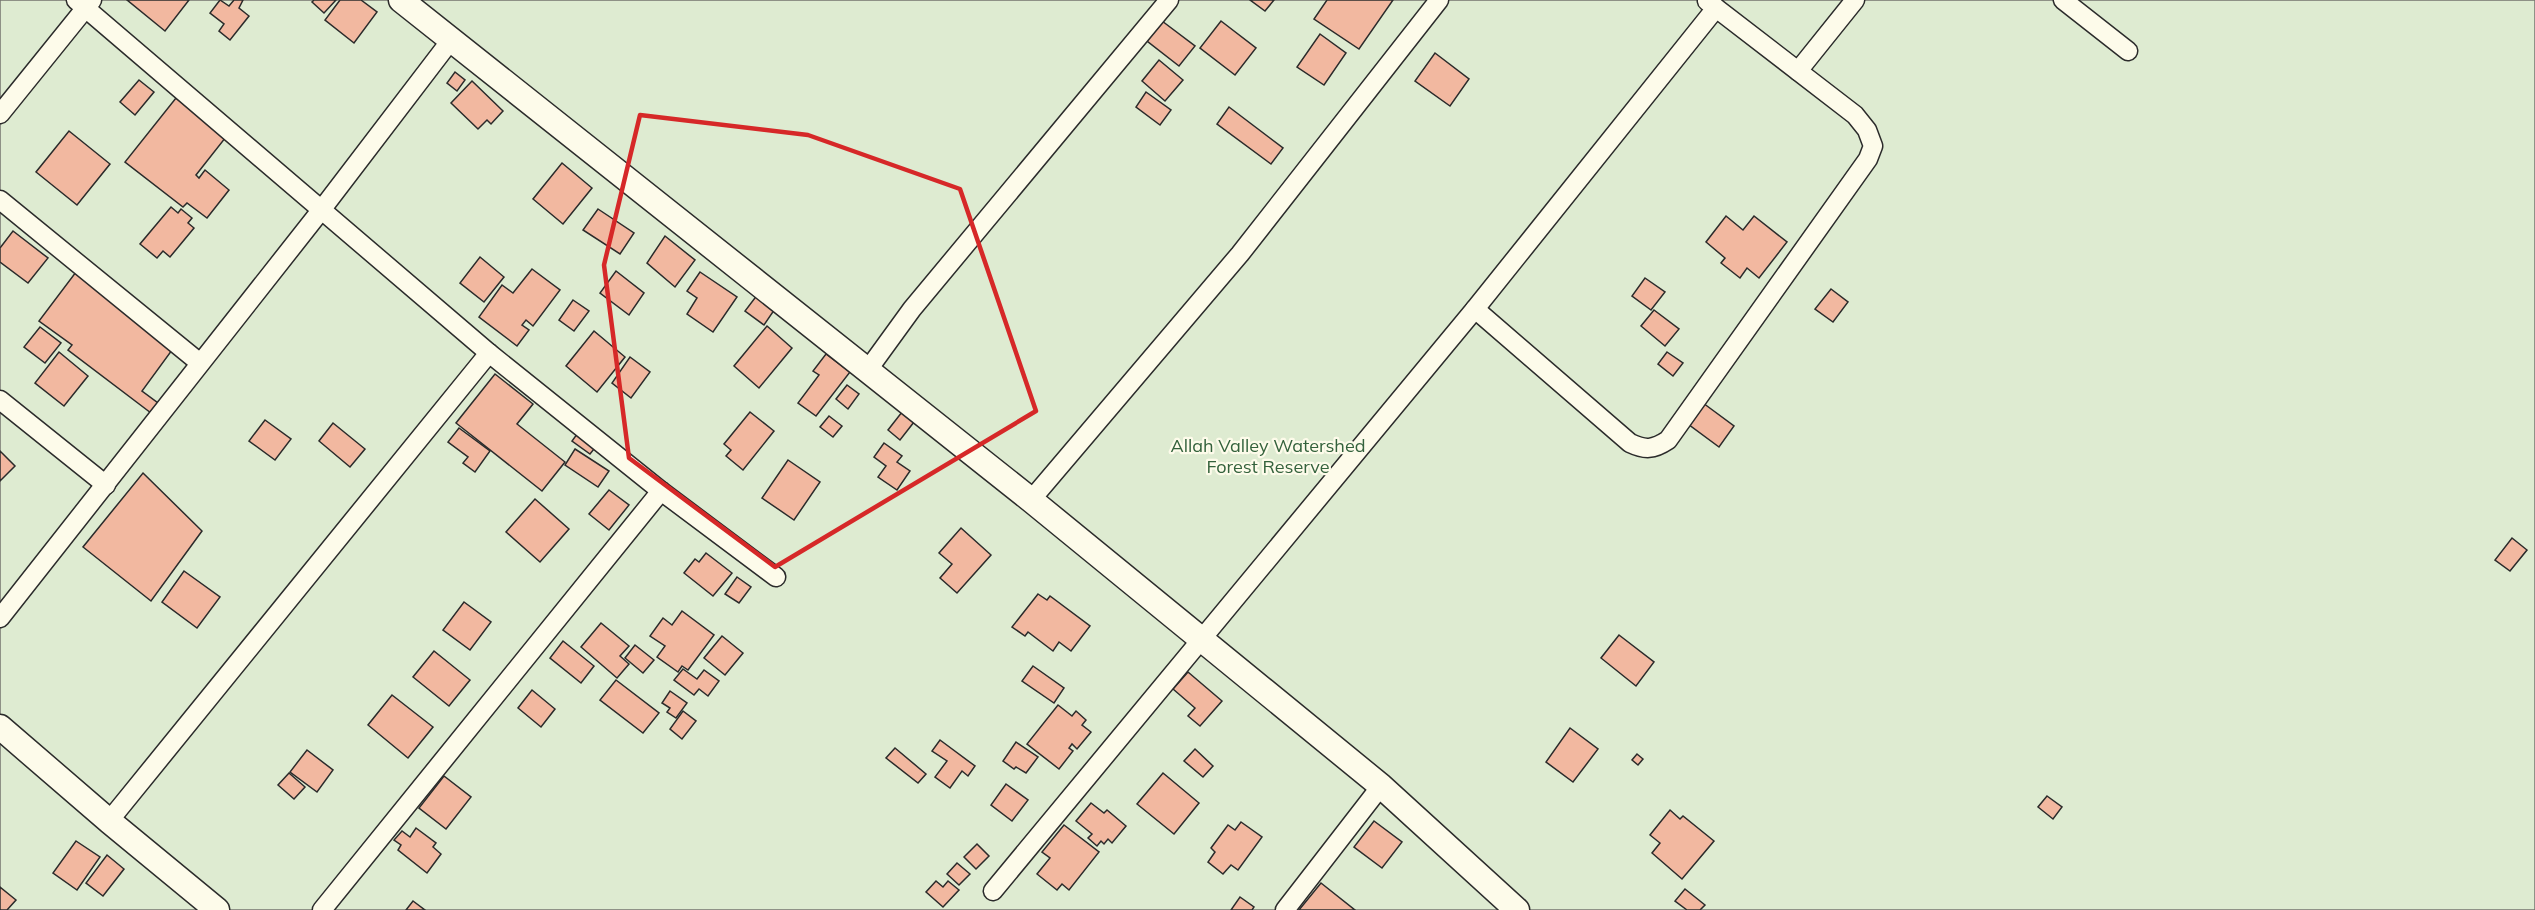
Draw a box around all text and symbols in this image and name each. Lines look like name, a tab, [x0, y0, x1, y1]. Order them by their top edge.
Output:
park label: Allah Valley Watershed Forest Reserve	[1171, 434, 1365, 478]

